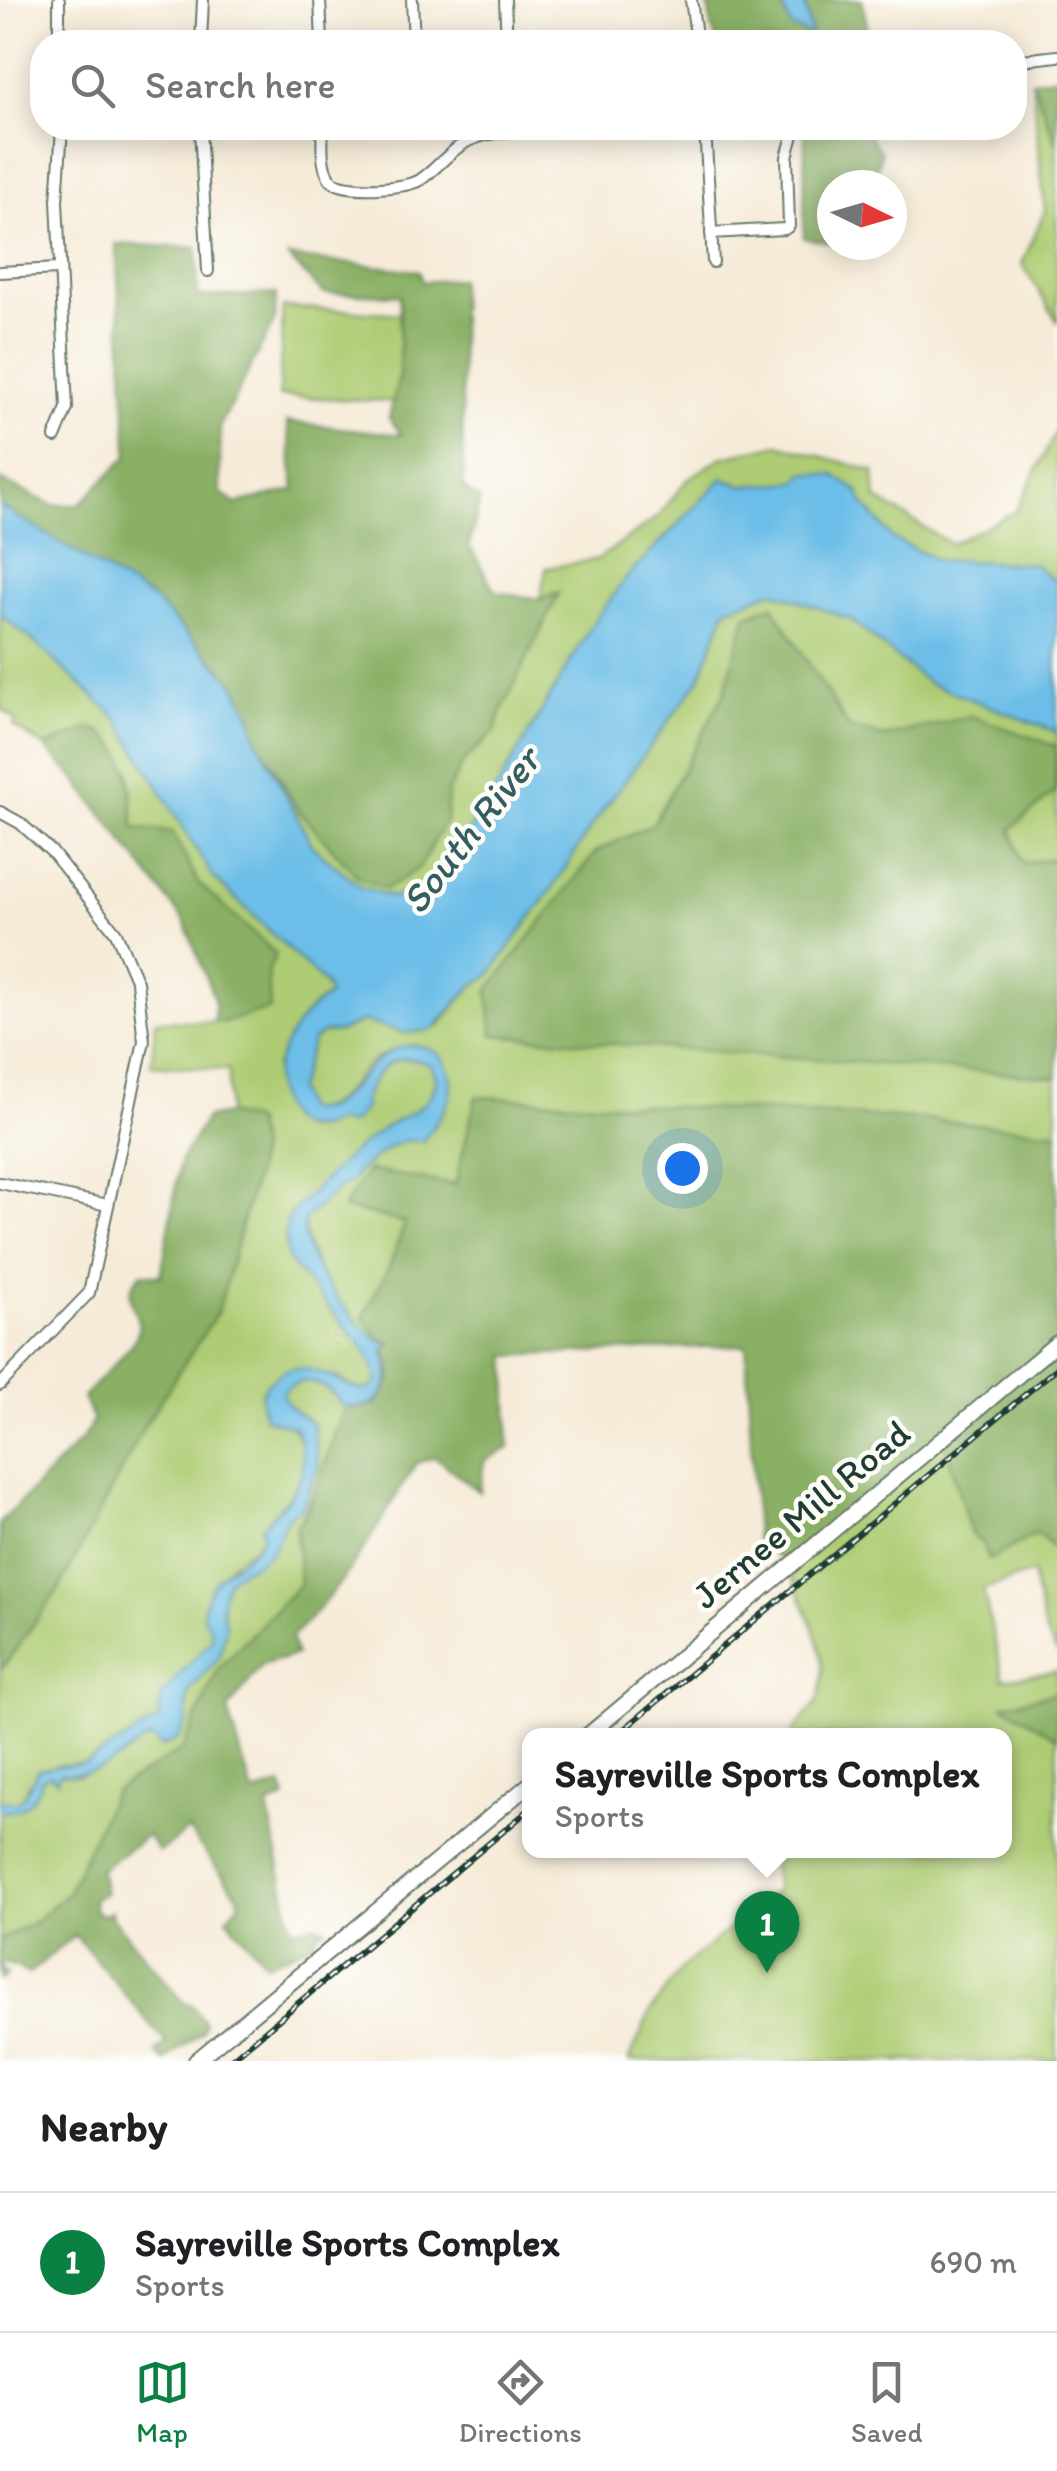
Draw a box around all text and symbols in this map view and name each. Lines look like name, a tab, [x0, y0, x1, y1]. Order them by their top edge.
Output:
search box	[30, 30, 1027, 140]
icon: search	[65, 58, 120, 113]
text: Search here	[145, 62, 336, 108]
north arrow	[817, 170, 907, 260]
water label: South River	[390, 734, 552, 923]
your location	[657, 1143, 708, 1194]
street label: Jernee Mill Road	[683, 1410, 919, 1618]
popup	[522, 1728, 1012, 1858]
text: Sayreville Sports Complex	[555, 1751, 979, 1797]
text: Sports	[555, 1797, 645, 1835]
pin: 1	[734, 1890, 800, 1973]
text: Nearby	[40, 2101, 167, 2152]
text: Sayreville Sports Complex	[135, 2220, 559, 2266]
text: 1	[65, 2243, 80, 2281]
text: 690 m	[930, 2243, 1017, 2281]
text: Sports	[135, 2266, 225, 2304]
tab: Map	[135, 2355, 190, 2449]
tab: Directions	[459, 2355, 582, 2449]
tab: Saved	[851, 2355, 922, 2449]

